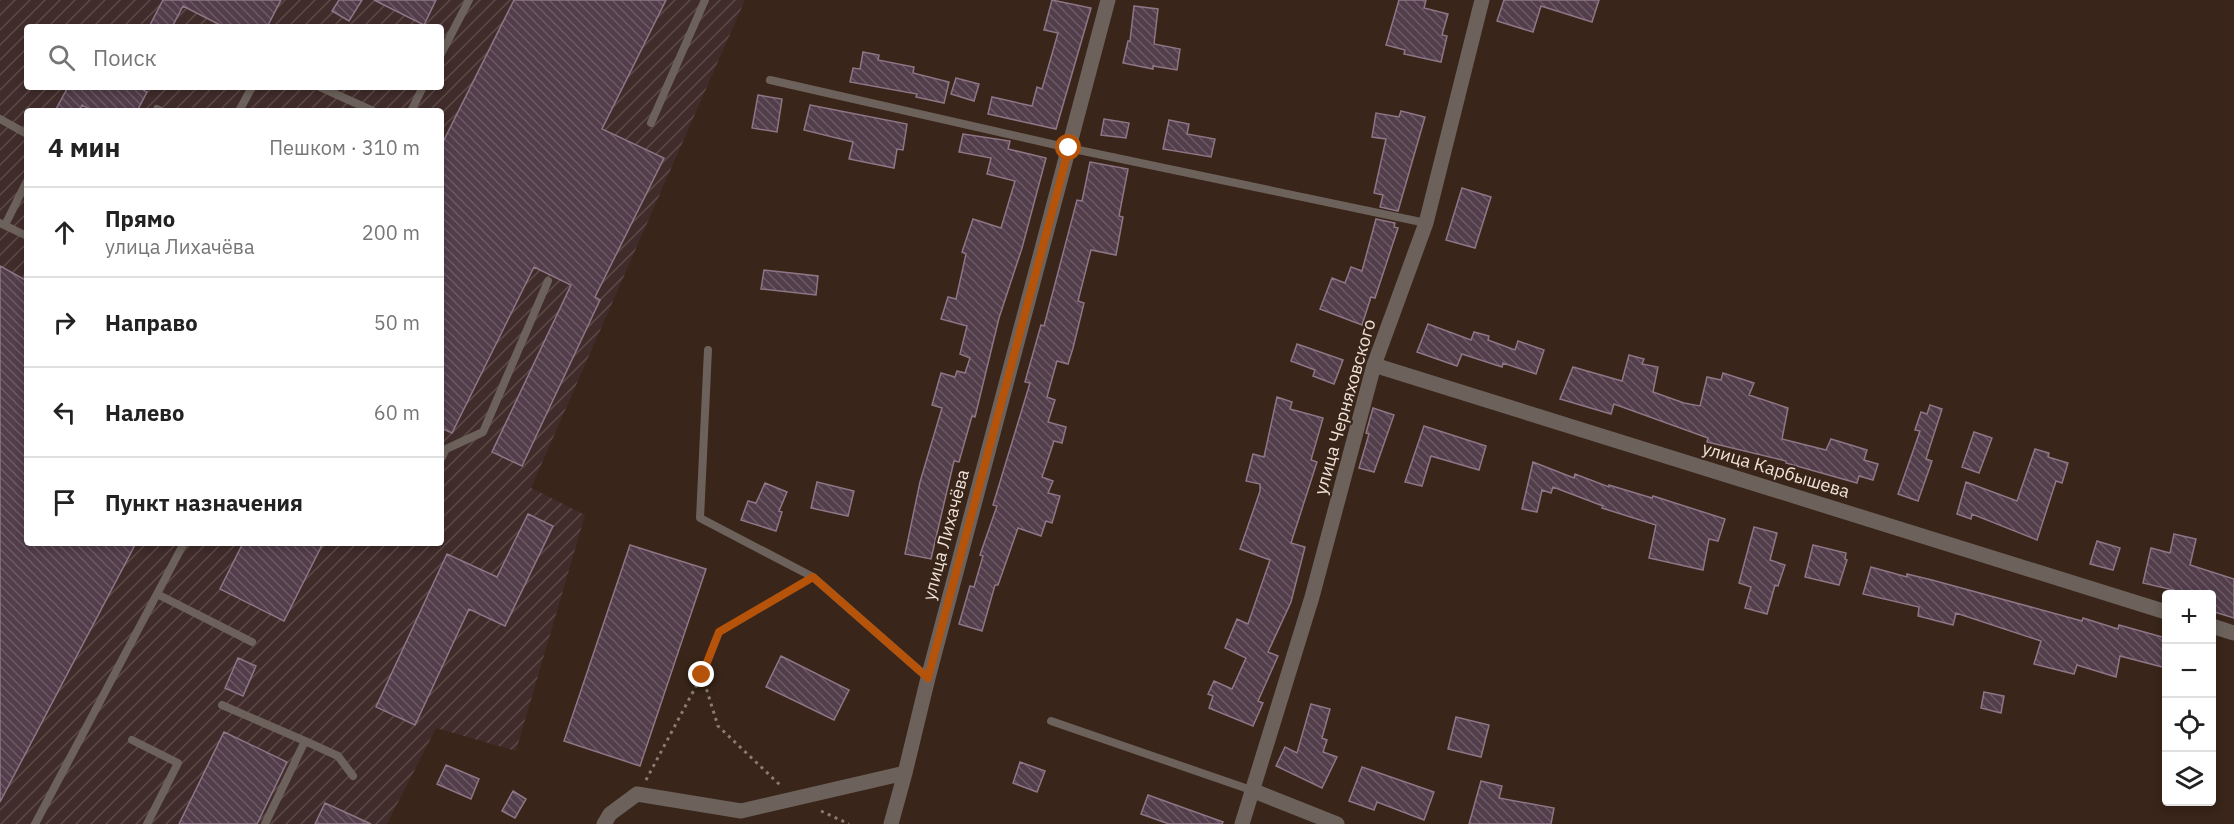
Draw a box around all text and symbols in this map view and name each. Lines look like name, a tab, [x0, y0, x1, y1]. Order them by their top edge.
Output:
search box	[24, 24, 444, 90]
icon: search	[45, 41, 78, 74]
text: Поиск	[93, 43, 157, 72]
text: 4 мин	[48, 130, 120, 164]
text: Пешком · 310 m	[269, 134, 420, 161]
route start	[1055, 134, 1081, 160]
text: Прямо	[105, 204, 175, 233]
icon: ahead	[48, 216, 81, 249]
text: 200 m	[362, 219, 420, 246]
text: улица Лихачёва	[105, 233, 255, 260]
icon: right	[48, 306, 81, 339]
text: Направо	[105, 308, 198, 337]
text: 50 m	[374, 309, 420, 336]
street label: улица Черняховского	[1308, 316, 1381, 497]
icon: left	[48, 396, 81, 429]
text: Налево	[105, 398, 184, 427]
text: 60 m	[374, 399, 420, 426]
street label: улица Карбышева	[1700, 436, 1853, 503]
street label: улица Лихачёва	[917, 467, 974, 603]
icon: arrive	[48, 486, 81, 519]
text: Пункт назначения	[105, 488, 303, 517]
map controls	[2162, 590, 2216, 806]
button: +	[2162, 590, 2216, 644]
button: −	[2162, 644, 2216, 698]
route end	[688, 661, 714, 687]
button: locate	[2162, 698, 2216, 752]
button: layers	[2162, 752, 2216, 806]

